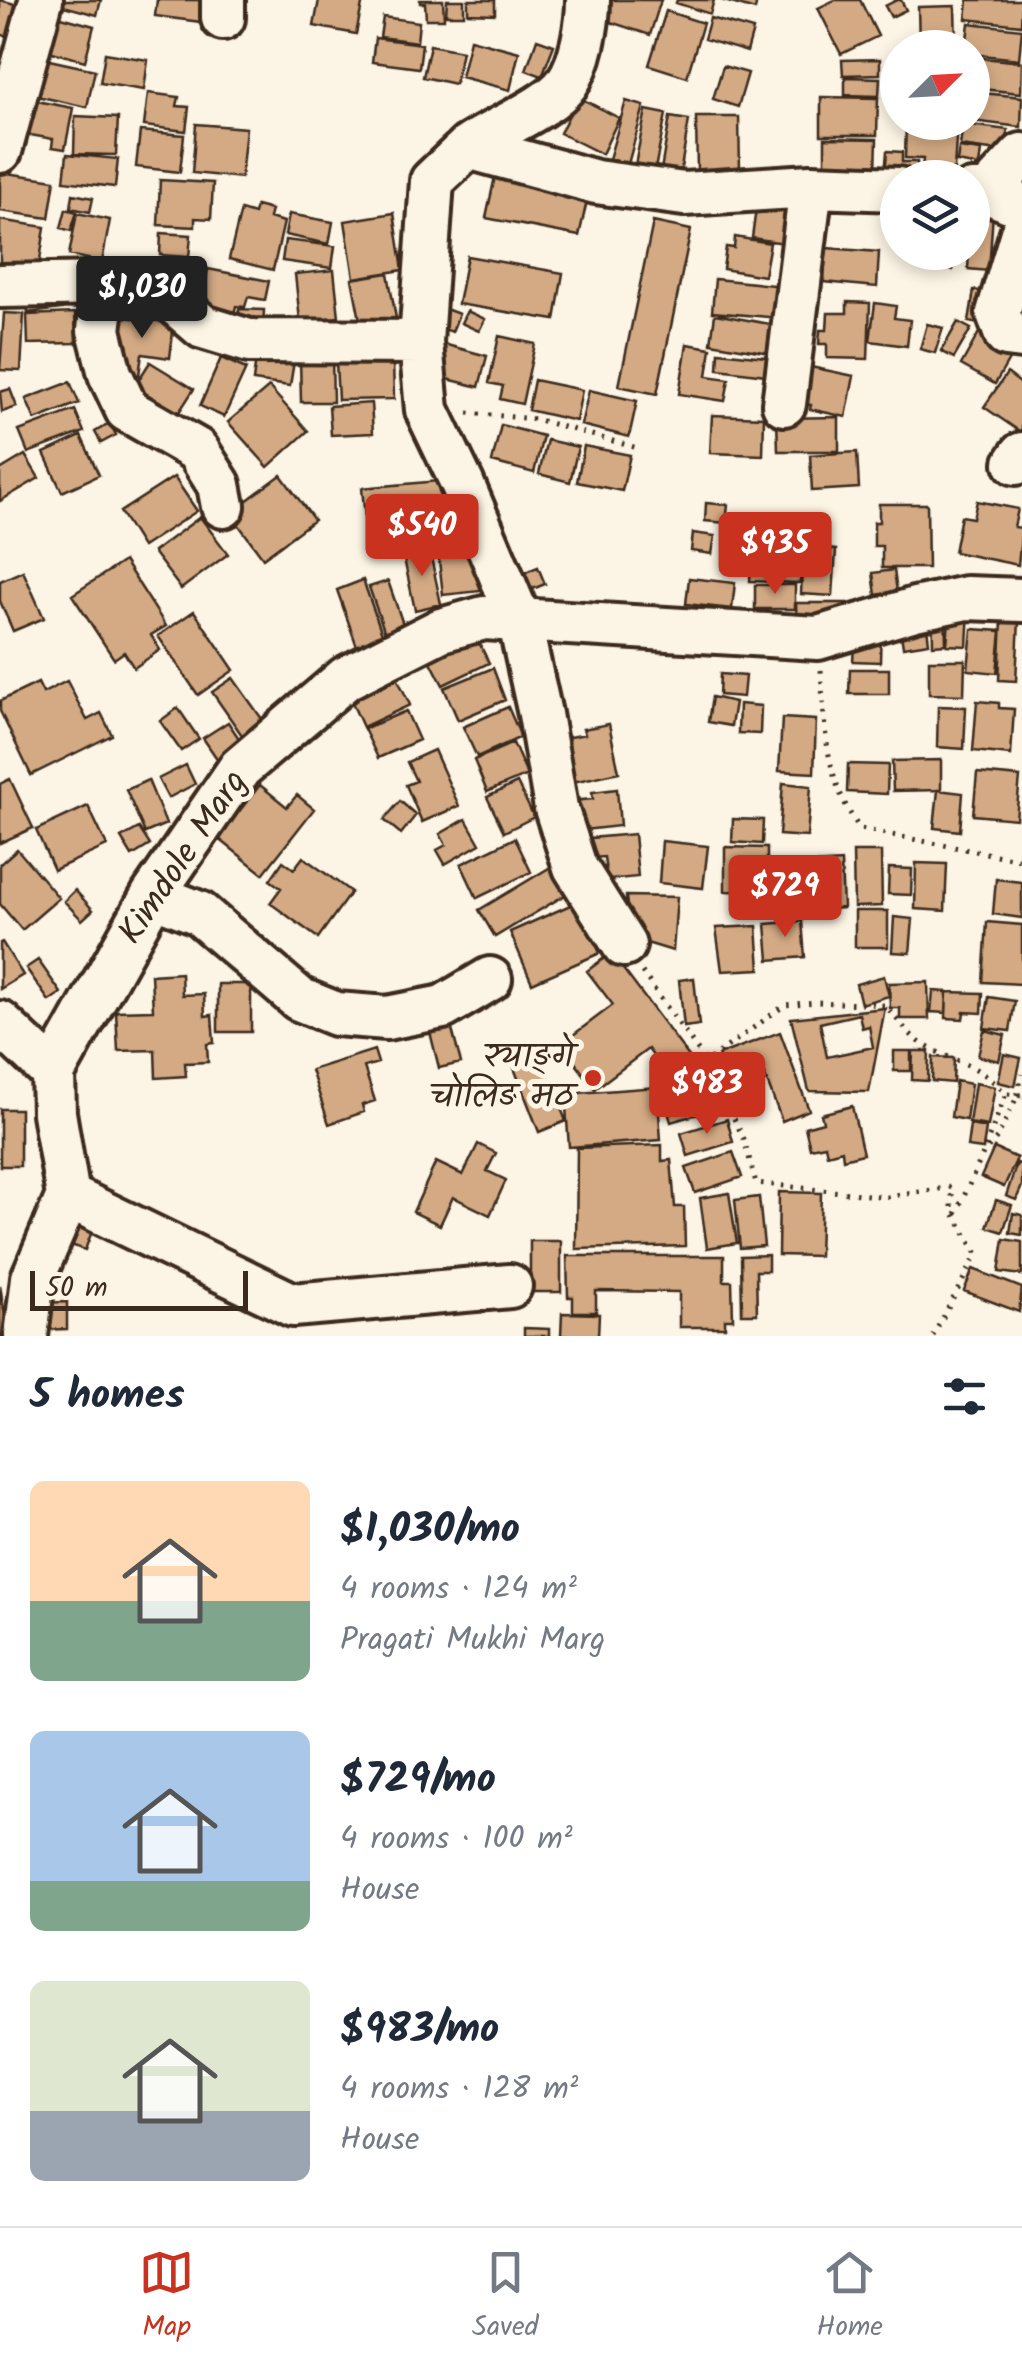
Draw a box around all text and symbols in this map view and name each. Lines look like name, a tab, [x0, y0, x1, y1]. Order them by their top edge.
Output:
north arrow	[880, 30, 990, 140]
map controls	[880, 30, 990, 270]
button: layers	[880, 160, 990, 270]
pin: $1,030	[61, 256, 223, 341]
text: $1,030	[98, 263, 186, 314]
pin: $540	[363, 494, 481, 579]
text: $540	[388, 501, 457, 552]
pin: $935	[716, 512, 834, 597]
text: $935	[741, 519, 809, 570]
street label: Kimdole Marg	[105, 759, 263, 957]
pin: $729	[726, 855, 844, 940]
text: $729	[751, 862, 819, 913]
place label: स्याङ्गे चोलिङ मठ	[428, 1030, 580, 1126]
pin: $983	[648, 1052, 766, 1137]
text: $983	[671, 1059, 743, 1110]
marker: स्याङ्गे चोलिङ मठ	[582, 1067, 604, 1089]
scale bar	[30, 1266, 248, 1310]
text: 50 m	[45, 1266, 108, 1311]
text: 5 homes	[30, 1363, 185, 1430]
icon: filters	[937, 1369, 992, 1424]
text: $1,030/mo	[340, 1497, 520, 1564]
icon: home	[110, 1521, 230, 1641]
text: 4 rooms · 124 m²	[340, 1564, 577, 1615]
text: Pragati Mukhi Marg	[340, 1615, 605, 1666]
text: $729/mo	[340, 1747, 496, 1814]
icon: home	[110, 1771, 230, 1891]
text: 4 rooms · 100 m²	[340, 1814, 573, 1865]
text: House	[340, 1865, 419, 1916]
text: $983/mo	[340, 1997, 499, 2064]
icon: home	[110, 2021, 230, 2141]
text: 4 rooms · 128 m²	[340, 2064, 578, 2115]
text: House	[340, 2115, 419, 2166]
tab: Map	[139, 2245, 194, 2350]
tab: Saved	[472, 2245, 539, 2350]
tab: Home	[817, 2245, 883, 2350]

